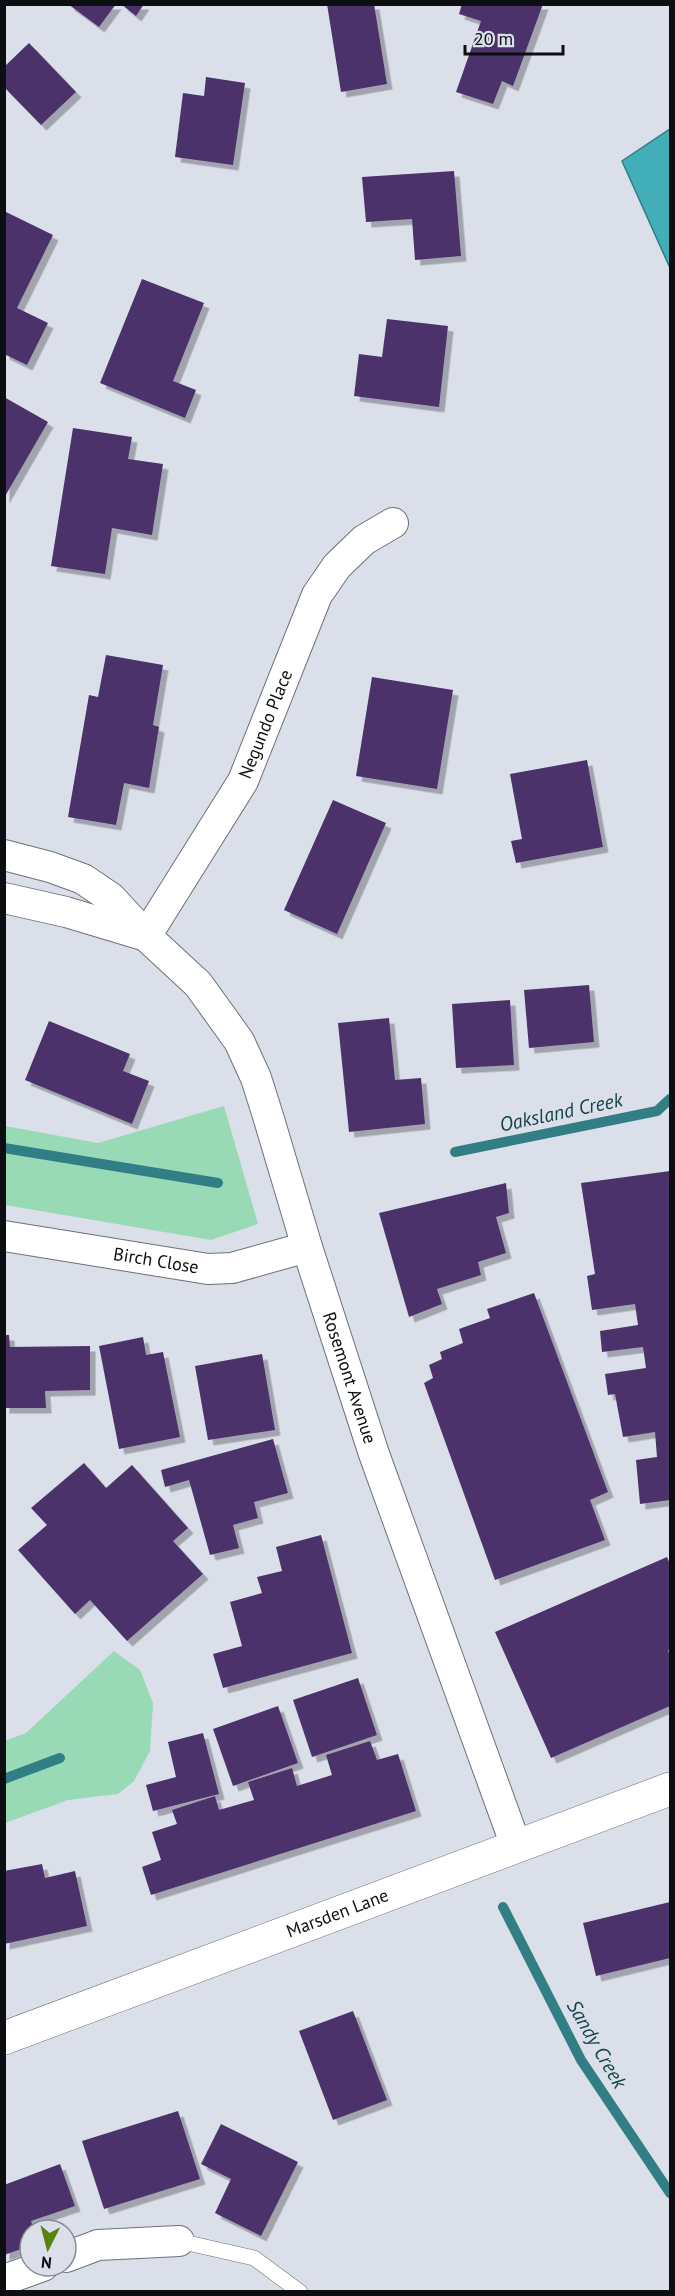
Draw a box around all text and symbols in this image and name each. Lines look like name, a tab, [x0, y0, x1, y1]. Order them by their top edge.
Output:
scale bar	[465, 18, 562, 56]
text: 20 m	[474, 27, 513, 50]
street label: Negundo Place	[233, 666, 297, 782]
water label: Oaksland Creek	[497, 1086, 626, 1138]
street label: Birch Close	[112, 1242, 200, 1278]
street label: Rosemont Avenue	[318, 1309, 382, 1446]
street label: Marsden Lane	[283, 1883, 392, 1942]
water label: Sandy Creek	[561, 1995, 633, 2094]
north arrow	[18, 2218, 78, 2278]
text: N	[40, 2252, 53, 2273]

